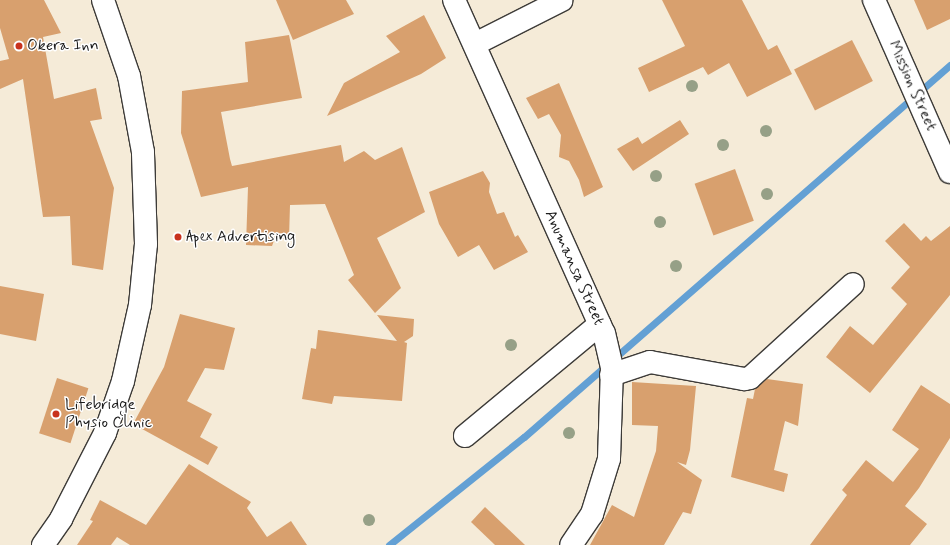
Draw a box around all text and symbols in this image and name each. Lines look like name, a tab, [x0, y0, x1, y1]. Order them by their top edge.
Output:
place label: Okera Inn	[27, 36, 99, 56]
street label: Mission Street	[883, 37, 941, 135]
marker: Okera Inn	[14, 41, 24, 51]
street label: Anumansa Street	[539, 206, 609, 330]
place label: Apex Advertising	[186, 227, 295, 247]
marker: Apex Advertising	[173, 232, 183, 242]
place label: Lifebridge Physio Clinic	[65, 395, 152, 433]
marker: Lifebridge Physio Clinic	[50, 408, 62, 420]

